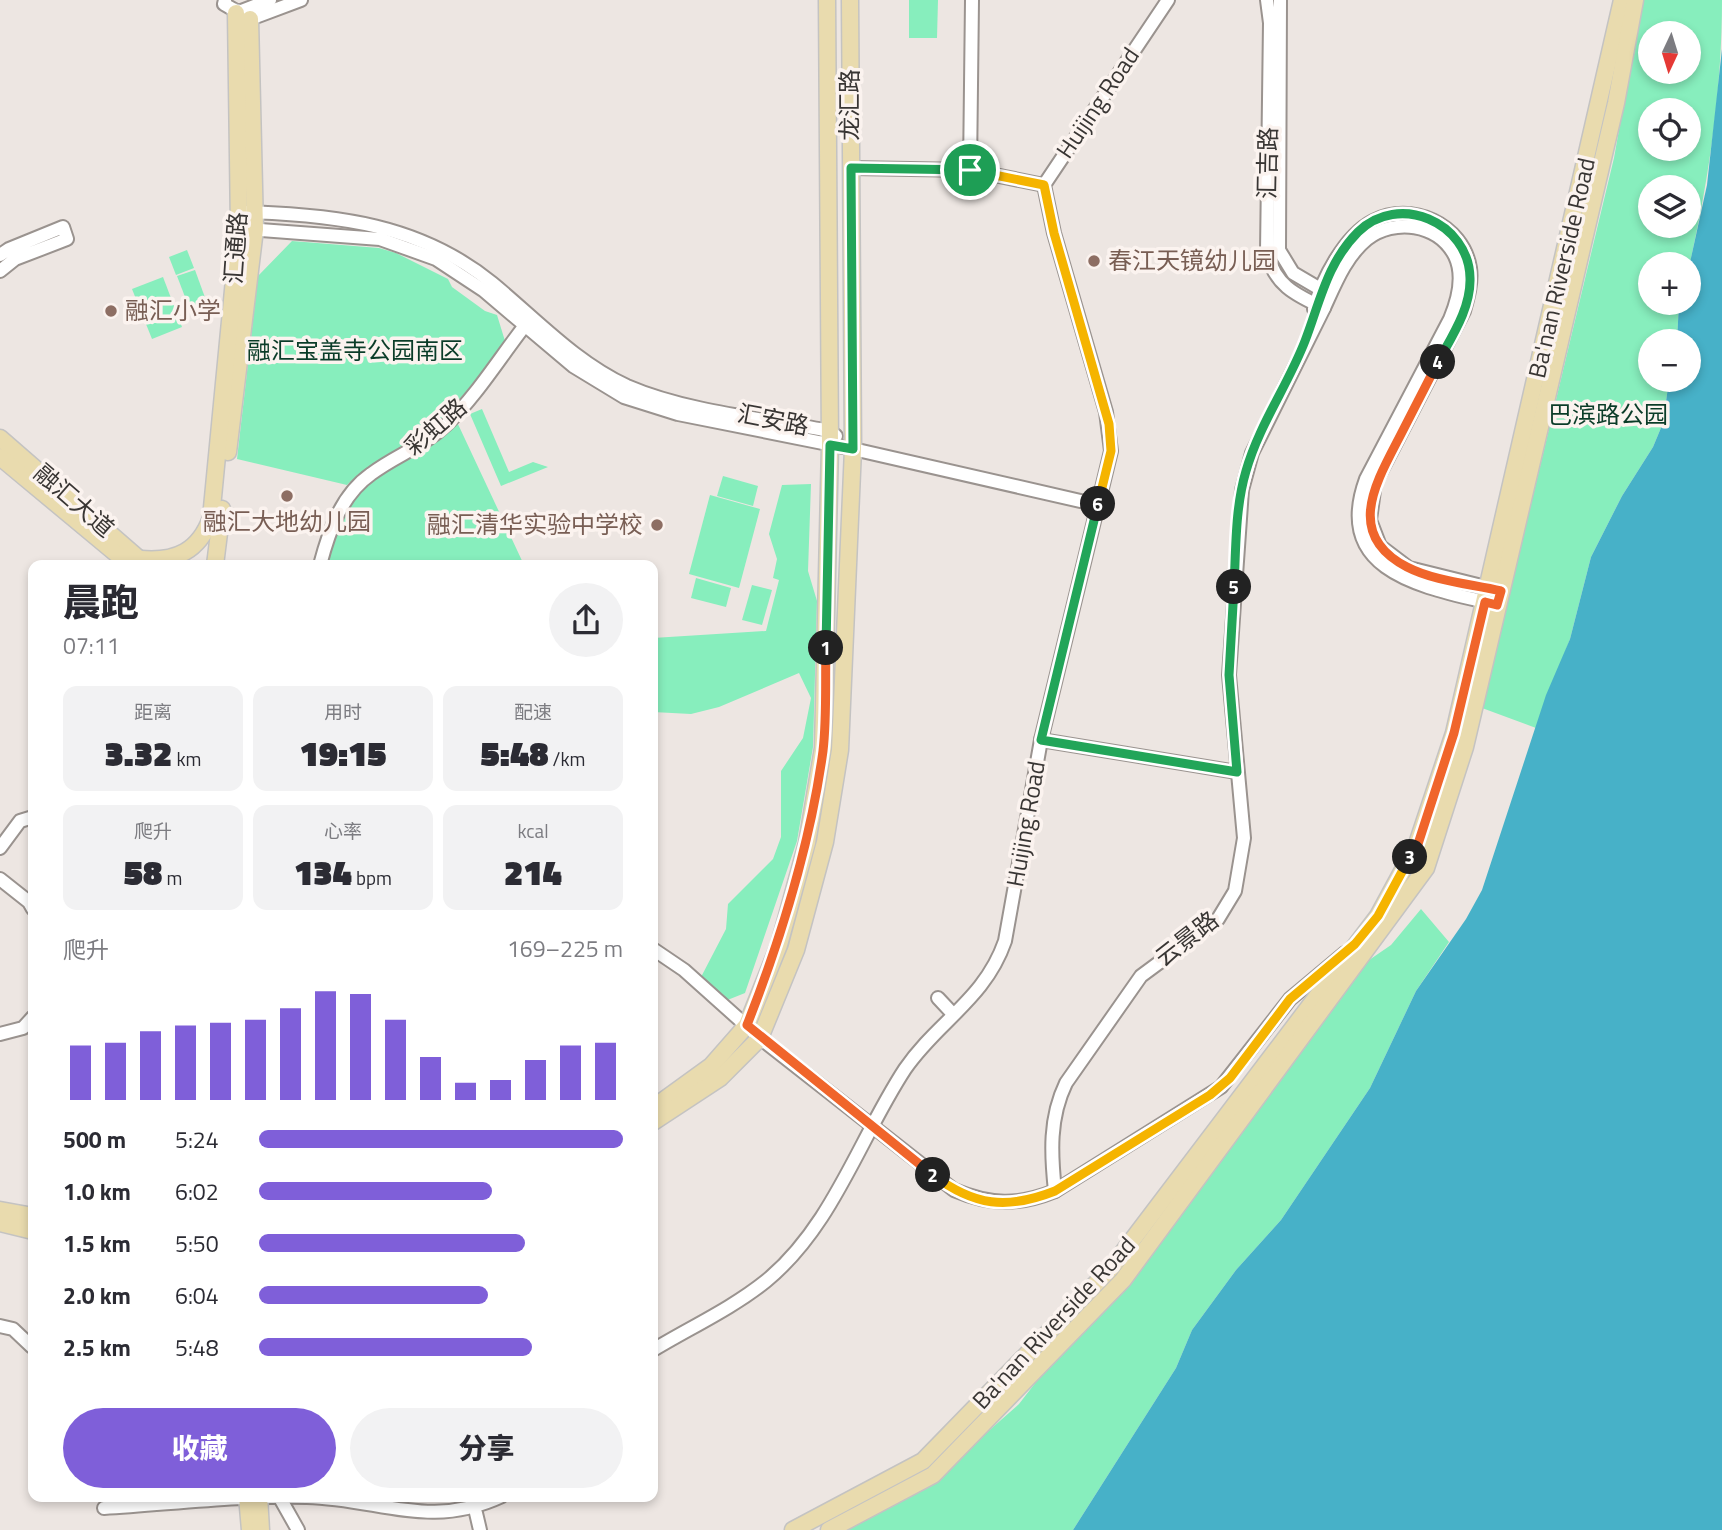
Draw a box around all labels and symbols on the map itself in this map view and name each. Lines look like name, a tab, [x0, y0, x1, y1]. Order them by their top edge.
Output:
north arrow	[1638, 21, 1701, 84]
street label: Huijing Road	[1047, 40, 1148, 165]
street label: 龙汇路	[831, 69, 867, 141]
street label: 汇吉路	[1248, 127, 1286, 199]
pin	[940, 140, 1000, 200]
street label: Ba'nan Riverside Road	[1518, 154, 1604, 381]
street label: 汇通路	[215, 211, 255, 285]
place label: 春江天镜幼儿园	[1108, 242, 1276, 278]
marker: 春江天镜幼儿园	[1086, 253, 1102, 269]
place label: 融汇小学	[125, 292, 221, 328]
marker: 融汇小学	[103, 303, 119, 319]
park label: 融汇宝盖寺公园南区	[247, 332, 463, 368]
pin: 4	[1420, 344, 1456, 380]
street label: 彩虹路	[396, 389, 474, 463]
street label: 汇安路	[734, 394, 812, 444]
park label: 巴滨路公园	[1548, 396, 1668, 432]
street label: 融汇大道	[27, 455, 123, 545]
pin: 6	[1080, 486, 1116, 522]
marker: 融汇大地幼儿园	[279, 488, 295, 504]
place label: 融汇大地幼儿园	[203, 503, 371, 539]
place label: 融汇清华实验中学校	[427, 506, 643, 542]
marker: 融汇清华实验中学校	[649, 517, 665, 533]
pin: 5	[1216, 570, 1252, 604]
pin: 1	[808, 630, 844, 666]
street label: Huijing Road	[996, 758, 1054, 890]
pin: 3	[1392, 840, 1428, 874]
street label: 云景路	[1147, 902, 1226, 975]
pin: 2	[916, 1158, 950, 1192]
street label: Ba'nan Riverside Road	[963, 1228, 1143, 1417]

